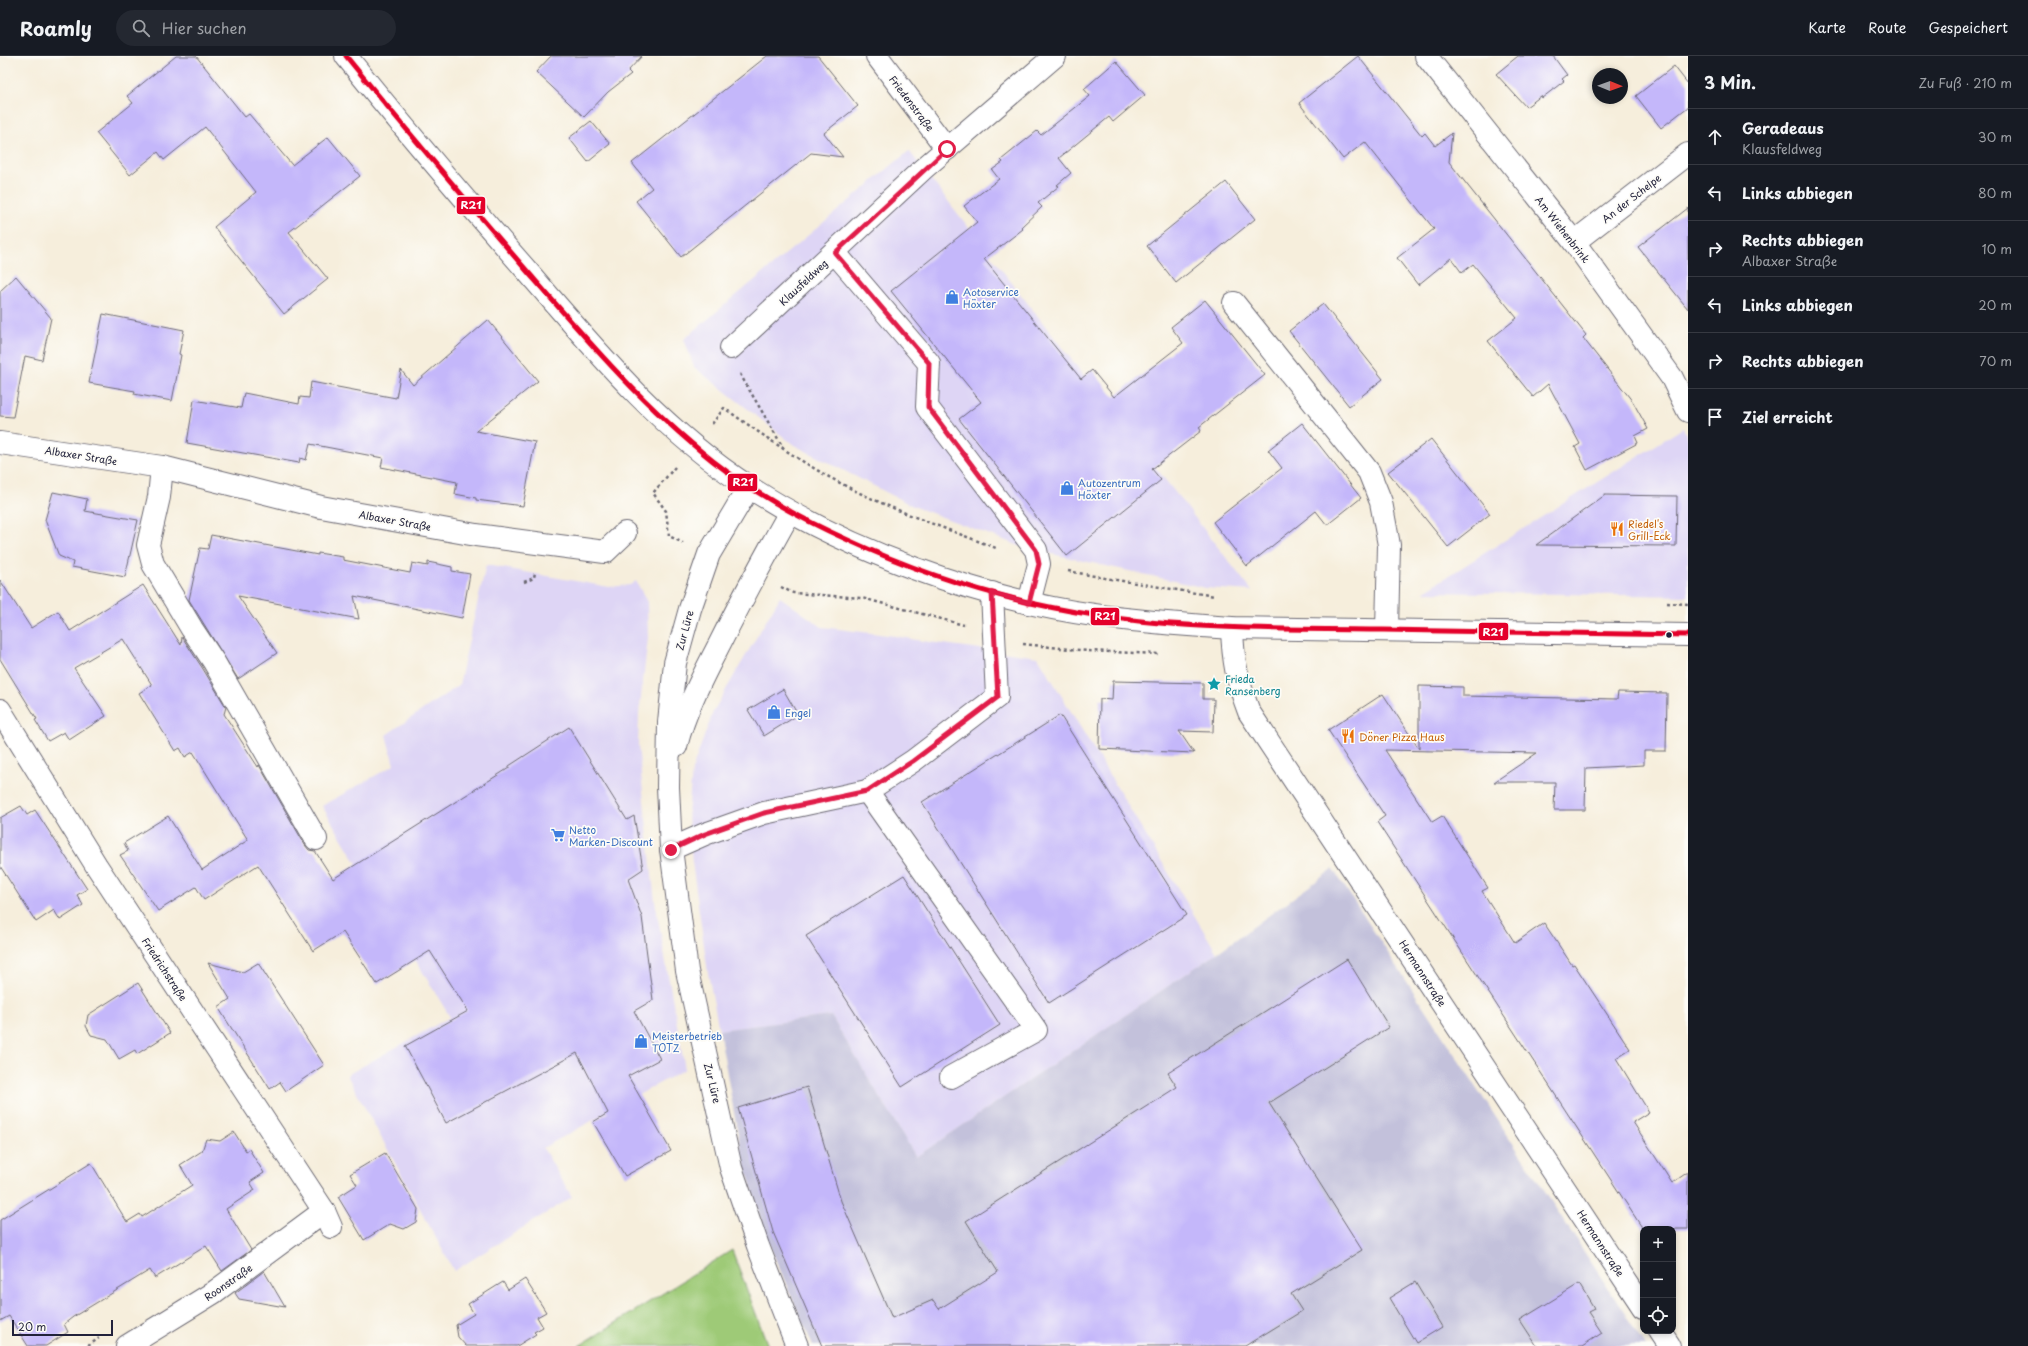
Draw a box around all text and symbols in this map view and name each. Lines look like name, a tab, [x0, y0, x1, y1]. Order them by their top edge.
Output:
search box	[116, 10, 396, 46]
text: Roamly	[20, 14, 92, 42]
text: Hier suchen	[162, 16, 246, 39]
icon: search	[130, 17, 152, 39]
text: Karte	[1808, 17, 1846, 38]
text: Route	[1868, 17, 1906, 38]
text: Gespeichert	[1928, 17, 2008, 38]
north arrow	[1592, 68, 1628, 104]
text: 3 Min.	[1704, 69, 1756, 95]
street label: Friedenstraße	[886, 72, 938, 134]
text: Zu Fuß · 210 m	[1918, 73, 2012, 92]
text: Geradeaus	[1742, 116, 1824, 139]
icon: ahead	[1704, 126, 1726, 148]
text: 30 m	[1978, 127, 2012, 146]
text: Klausfeldweg	[1742, 139, 1822, 158]
route start	[938, 140, 956, 158]
street label: An der Schelpe	[1598, 170, 1664, 226]
text: Links abbiegen	[1742, 181, 1853, 204]
icon: left	[1704, 182, 1726, 204]
text: 80 m	[1978, 183, 2012, 202]
street label: Am Wiehenbrink	[1532, 192, 1594, 266]
line badge: R21	[456, 196, 486, 215]
text: R21	[460, 196, 482, 213]
text: Rechts abbiegen	[1742, 228, 1863, 251]
icon: right	[1704, 238, 1726, 260]
text: 10 m	[1982, 239, 2012, 258]
text: Albaxer Straße	[1742, 251, 1837, 270]
street label: Klausfeldweg	[775, 255, 831, 309]
place label: Aotoservice Höxter	[963, 284, 1019, 311]
shop icon: Aotoservice Höxter	[944, 289, 960, 305]
text: Links abbiegen	[1742, 293, 1853, 316]
icon: left	[1704, 294, 1726, 316]
text: 20 m	[1978, 295, 2012, 314]
text: Rechts abbiegen	[1742, 349, 1863, 372]
icon: right	[1704, 350, 1726, 372]
text: 70 m	[1979, 351, 2012, 370]
text: Ziel erreicht	[1742, 405, 1833, 428]
icon: arrive	[1704, 406, 1726, 428]
street label: Albaxer Straße	[44, 442, 118, 468]
line badge: R21	[727, 473, 758, 492]
text: R21	[732, 473, 754, 490]
place label: Autozentrum Höxter	[1078, 475, 1141, 502]
shop icon: Autozentrum Höxter	[1059, 480, 1075, 496]
street label: Albaxer Straße	[358, 506, 432, 534]
place label: Riedel's Grill-Eck	[1628, 516, 1671, 543]
restaurant icon: Riedel's Grill-Eck	[1609, 521, 1625, 537]
line badge: R21	[1090, 607, 1120, 626]
text: R21	[1094, 607, 1116, 624]
street label: Zur Lüre	[671, 608, 697, 652]
line badge: R21	[1478, 622, 1509, 641]
text: R21	[1482, 623, 1504, 640]
unlabelled marker	[1664, 630, 1674, 640]
place label: Frieda Ransenberg	[1225, 671, 1281, 698]
place icon: Frieda Ransenberg	[1206, 676, 1222, 692]
shop icon: Engel	[766, 704, 782, 720]
place label: Engel	[785, 705, 811, 720]
restaurant icon: Döner Pizza Haus	[1340, 728, 1356, 744]
place label: Döner Pizza Haus	[1359, 729, 1445, 744]
place label: Netto Marken-Discount	[569, 822, 653, 849]
supermarket icon: Netto Marken-Discount	[550, 827, 566, 843]
route end	[662, 841, 680, 859]
street label: Friedrichstraße	[139, 934, 191, 1004]
street label: Hermannstraße	[1396, 937, 1450, 1009]
place label: Meisterbetrieb TOTZ	[652, 1028, 722, 1055]
shop icon: Meisterbetrieb TOTZ	[633, 1033, 649, 1049]
street label: Zur Lüre	[701, 1061, 725, 1105]
street label: Hermannstraße	[1574, 1207, 1628, 1279]
map controls	[1640, 1226, 1676, 1334]
button: +	[1640, 1226, 1676, 1262]
street label: Roonstraße	[201, 1260, 255, 1304]
button: −	[1640, 1262, 1676, 1298]
button: locate	[1640, 1298, 1676, 1334]
scale bar	[12, 1318, 113, 1337]
text: 20 m	[18, 1318, 46, 1335]

